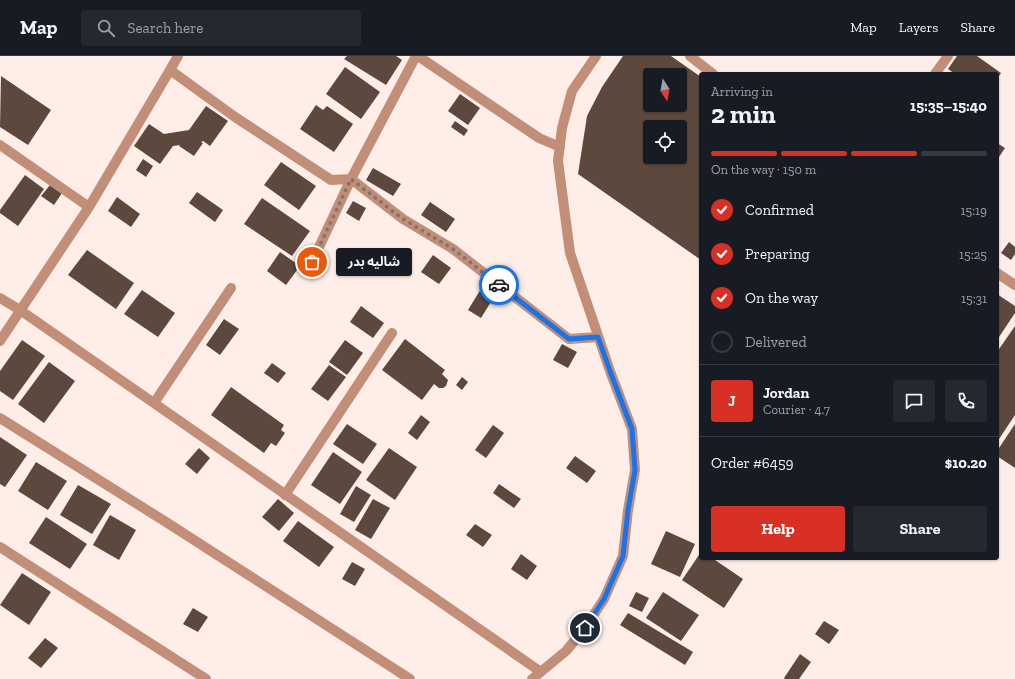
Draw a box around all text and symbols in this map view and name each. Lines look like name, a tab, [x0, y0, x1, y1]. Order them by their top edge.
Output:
search box	[81, 10, 361, 46]
text: Map	[20, 16, 57, 39]
icon: search	[95, 17, 117, 39]
text: Search here	[127, 19, 203, 37]
text: Map	[850, 19, 877, 36]
text: Layers	[899, 19, 938, 36]
text: Share	[960, 19, 995, 36]
north arrow	[643, 68, 687, 112]
map controls	[643, 68, 687, 164]
text: Arriving in	[711, 84, 773, 99]
text: 15:35–15:40	[910, 97, 987, 115]
text: 2 min	[711, 98, 776, 130]
button: locate	[643, 120, 687, 164]
text: On the way · 150 m	[711, 162, 816, 177]
icon: check	[711, 199, 733, 221]
text: Confirmed	[745, 201, 814, 219]
text: 15:19	[961, 203, 987, 218]
icon: check	[711, 243, 733, 265]
pin	[295, 245, 329, 279]
text: Preparing	[745, 245, 810, 263]
text: 15:25	[959, 247, 987, 262]
callout: شاليه بدر	[336, 248, 412, 276]
icon: bag	[301, 251, 323, 273]
text: شاليه بدر	[348, 254, 400, 269]
courier	[479, 265, 519, 305]
icon: car	[488, 274, 510, 296]
icon: check	[711, 287, 733, 309]
text: On the way	[745, 289, 818, 307]
text: 15:31	[961, 291, 987, 306]
text: Delivered	[745, 333, 807, 351]
button: chat	[893, 380, 935, 422]
button: phone	[945, 380, 987, 422]
text: Jordan	[763, 384, 809, 402]
text: J	[728, 392, 736, 410]
text: Courier · 4.7	[763, 402, 830, 417]
text: Order #6459	[711, 454, 794, 472]
text: $10.20	[945, 454, 987, 472]
button: Help	[711, 506, 845, 552]
button: Share	[853, 506, 987, 552]
pin	[568, 611, 602, 645]
icon: home	[574, 617, 596, 639]

